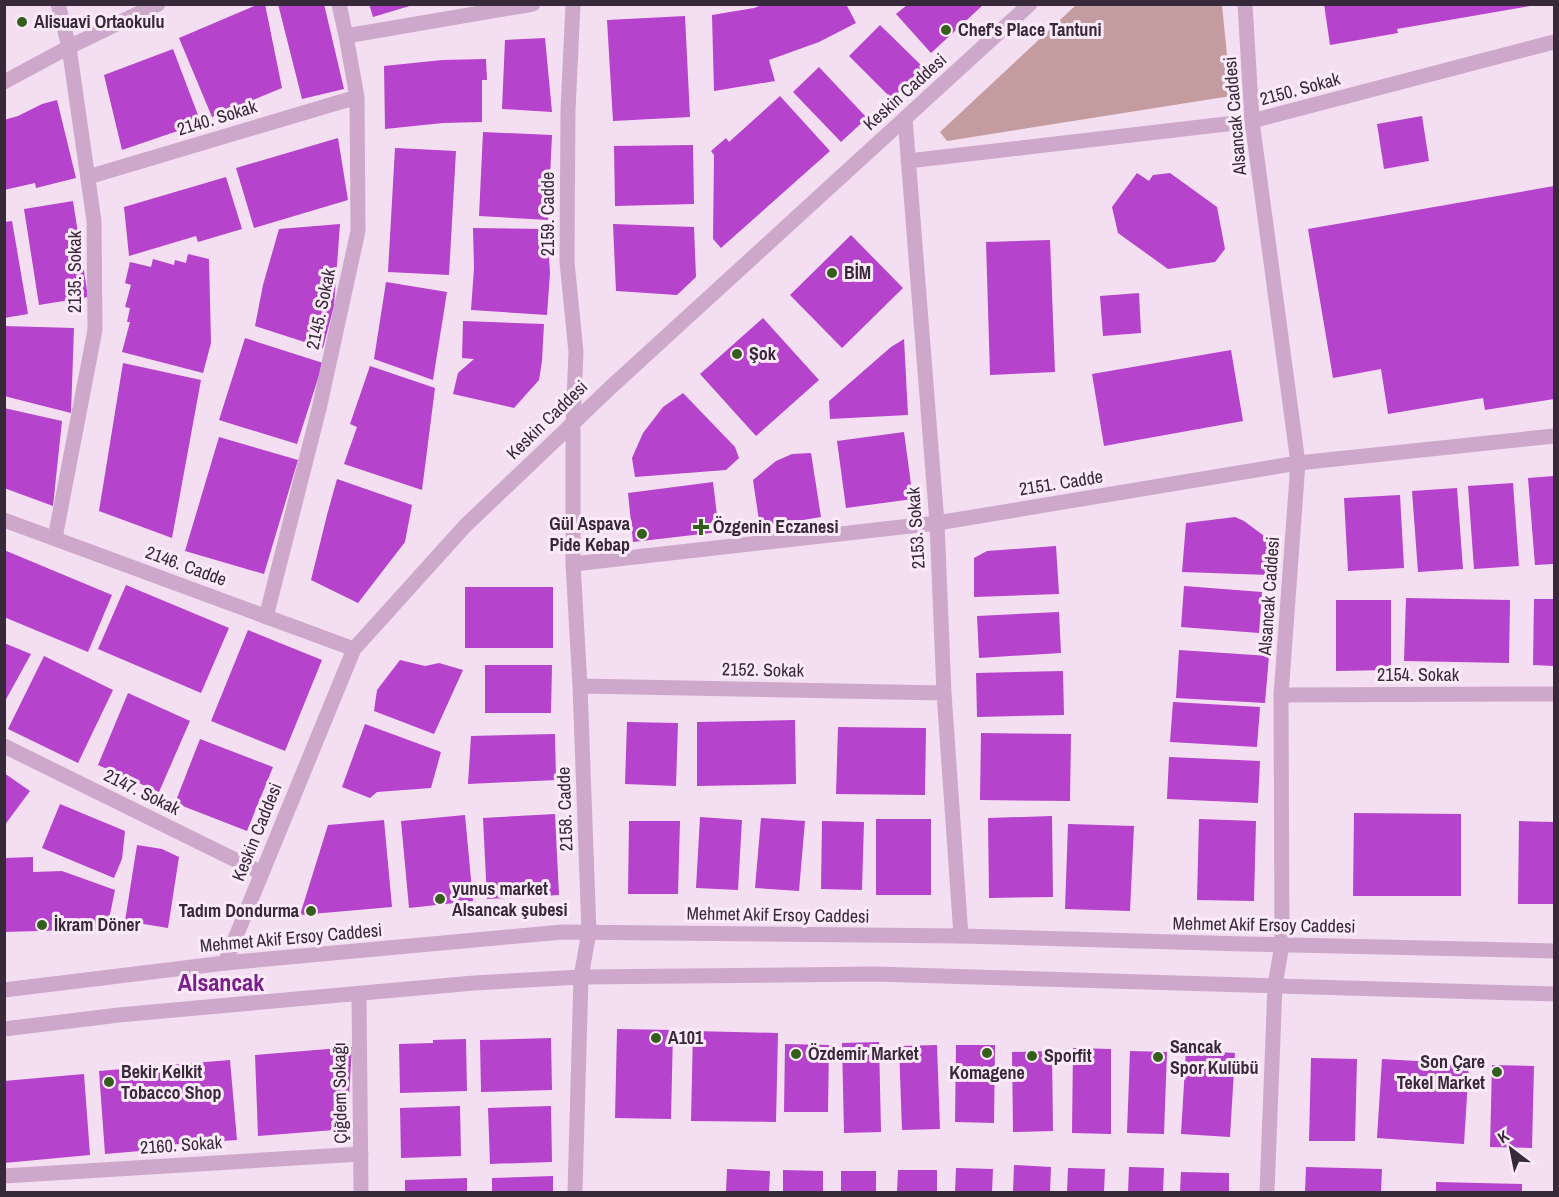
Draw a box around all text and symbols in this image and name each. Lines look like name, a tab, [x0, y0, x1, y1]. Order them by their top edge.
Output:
place label: Alisuavi Ortaokulu	[34, 9, 164, 34]
marker: Alisuavi Ortaokulu	[15, 15, 29, 29]
place label: Chef's Place Tantuni	[958, 17, 1102, 42]
marker: Chef's Place Tantuni	[939, 23, 953, 37]
street label: Keskin Caddesi	[858, 47, 952, 136]
street label: Alsancak Caddesi	[1217, 56, 1252, 177]
street label: 2150. Sokak	[1257, 66, 1343, 111]
street label: 2140. Sokak	[174, 93, 260, 141]
street label: 2159. Cadde	[535, 172, 560, 256]
street label: 2135. Sokak	[62, 230, 87, 313]
place label: BİM	[844, 260, 871, 285]
street label: 2145. Sokak	[300, 266, 341, 352]
marker: BİM	[825, 266, 839, 280]
place label: Şok	[749, 341, 777, 366]
marker: Şok	[730, 347, 744, 361]
street label: Keskin Caddesi	[500, 374, 593, 465]
street label: 2151. Cadde	[1017, 464, 1105, 501]
street label: 2153. Sokak	[900, 486, 931, 570]
place label: Gül Aspava Pide Kebap	[549, 511, 631, 557]
place label: Özgenin Eczanesi	[713, 514, 839, 539]
marker: Özgenin Eczanesi	[694, 520, 708, 534]
marker: Gül Aspava Pide Kebap	[635, 527, 649, 541]
street label: Alsancak Caddesi	[1252, 536, 1285, 657]
street label: 2146. Cadde	[142, 539, 230, 592]
street label: 2152. Sokak	[722, 656, 805, 683]
street label: 2154. Sokak	[1377, 662, 1460, 687]
street label: 2147. Sokak	[100, 762, 185, 821]
street label: 2158. Cadde	[551, 766, 578, 852]
street label: Keskin Caddesi	[225, 779, 288, 885]
place label: yunus market Alsancak şubesi	[452, 876, 568, 922]
marker: yunus market Alsancak şubesi	[433, 892, 447, 906]
place label: Tadım Dondurma	[179, 898, 300, 923]
street label: Mehmet Akif Ersoy Caddesi	[686, 900, 870, 929]
marker: Tadım Dondurma	[304, 904, 318, 918]
street label: Mehmet Akif Ersoy Caddesi	[1172, 910, 1356, 939]
place label: İkram Döner	[54, 912, 140, 937]
street label: Mehmet Akif Ersoy Caddesi	[199, 917, 383, 958]
marker: İkram Döner	[35, 918, 49, 932]
district label: Alsancak	[178, 966, 264, 998]
place label: A101	[668, 1025, 704, 1050]
marker: A101	[649, 1031, 663, 1045]
place label: Sancak Spor Kulübü	[1170, 1034, 1259, 1080]
place label: Özdemir Market	[808, 1041, 919, 1066]
street label: Çiğdem Sokağı	[326, 1042, 353, 1144]
place label: Sporfit	[1044, 1043, 1092, 1068]
marker: Komagene	[980, 1046, 994, 1060]
marker: Özdemir Market	[789, 1047, 803, 1061]
marker: Sporfit	[1025, 1049, 1039, 1063]
place label: Son Çare Tekel Market	[1397, 1049, 1485, 1095]
marker: Sancak Spor Kulübü	[1151, 1050, 1165, 1064]
place label: Bekir Kelkit Tobacco Shop	[121, 1059, 222, 1105]
place label: Komagene	[949, 1060, 1025, 1085]
marker: Son Çare Tekel Market	[1490, 1065, 1504, 1079]
marker: Bekir Kelkit Tobacco Shop	[102, 1075, 116, 1089]
north arrow	[1481, 1119, 1541, 1179]
text: K	[1493, 1124, 1513, 1148]
street label: 2160. Sokak	[139, 1129, 223, 1160]

